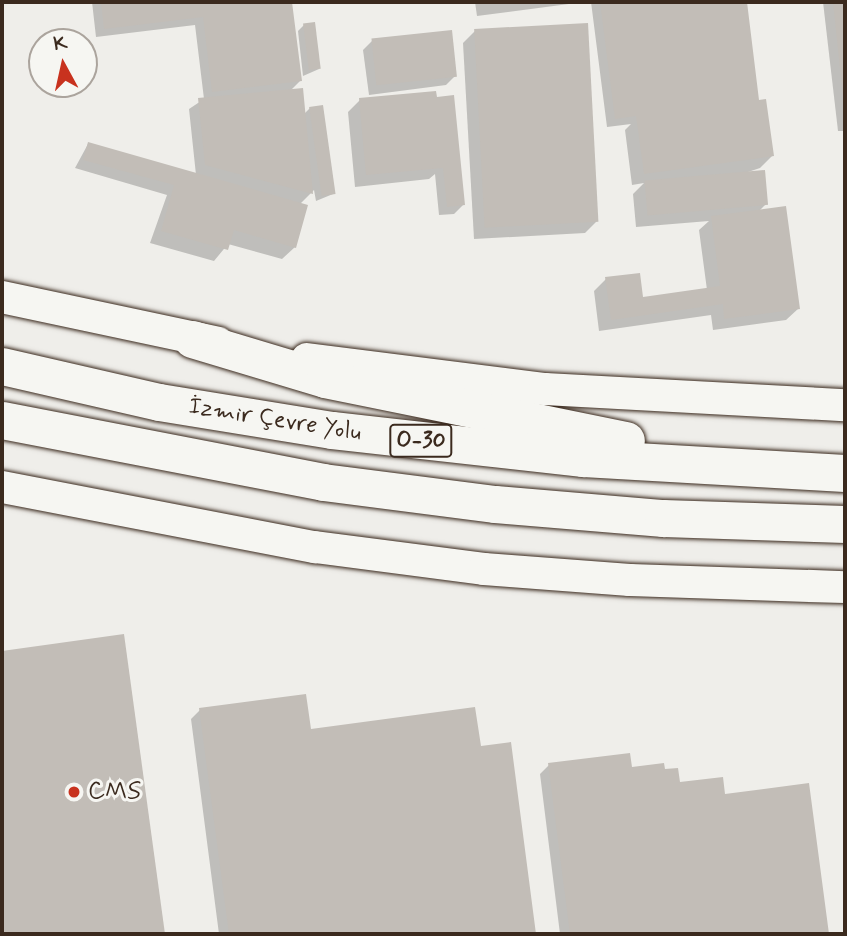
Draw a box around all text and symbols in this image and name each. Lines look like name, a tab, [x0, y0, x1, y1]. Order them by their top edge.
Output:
north arrow	[28, 28, 98, 98]
text: K	[52, 30, 69, 57]
street label: İzmir Çevre Yolu	[186, 392, 364, 448]
road number: O-30	[388, 422, 454, 461]
place label: CMS	[88, 778, 141, 806]
marker: CMS	[66, 784, 82, 800]

